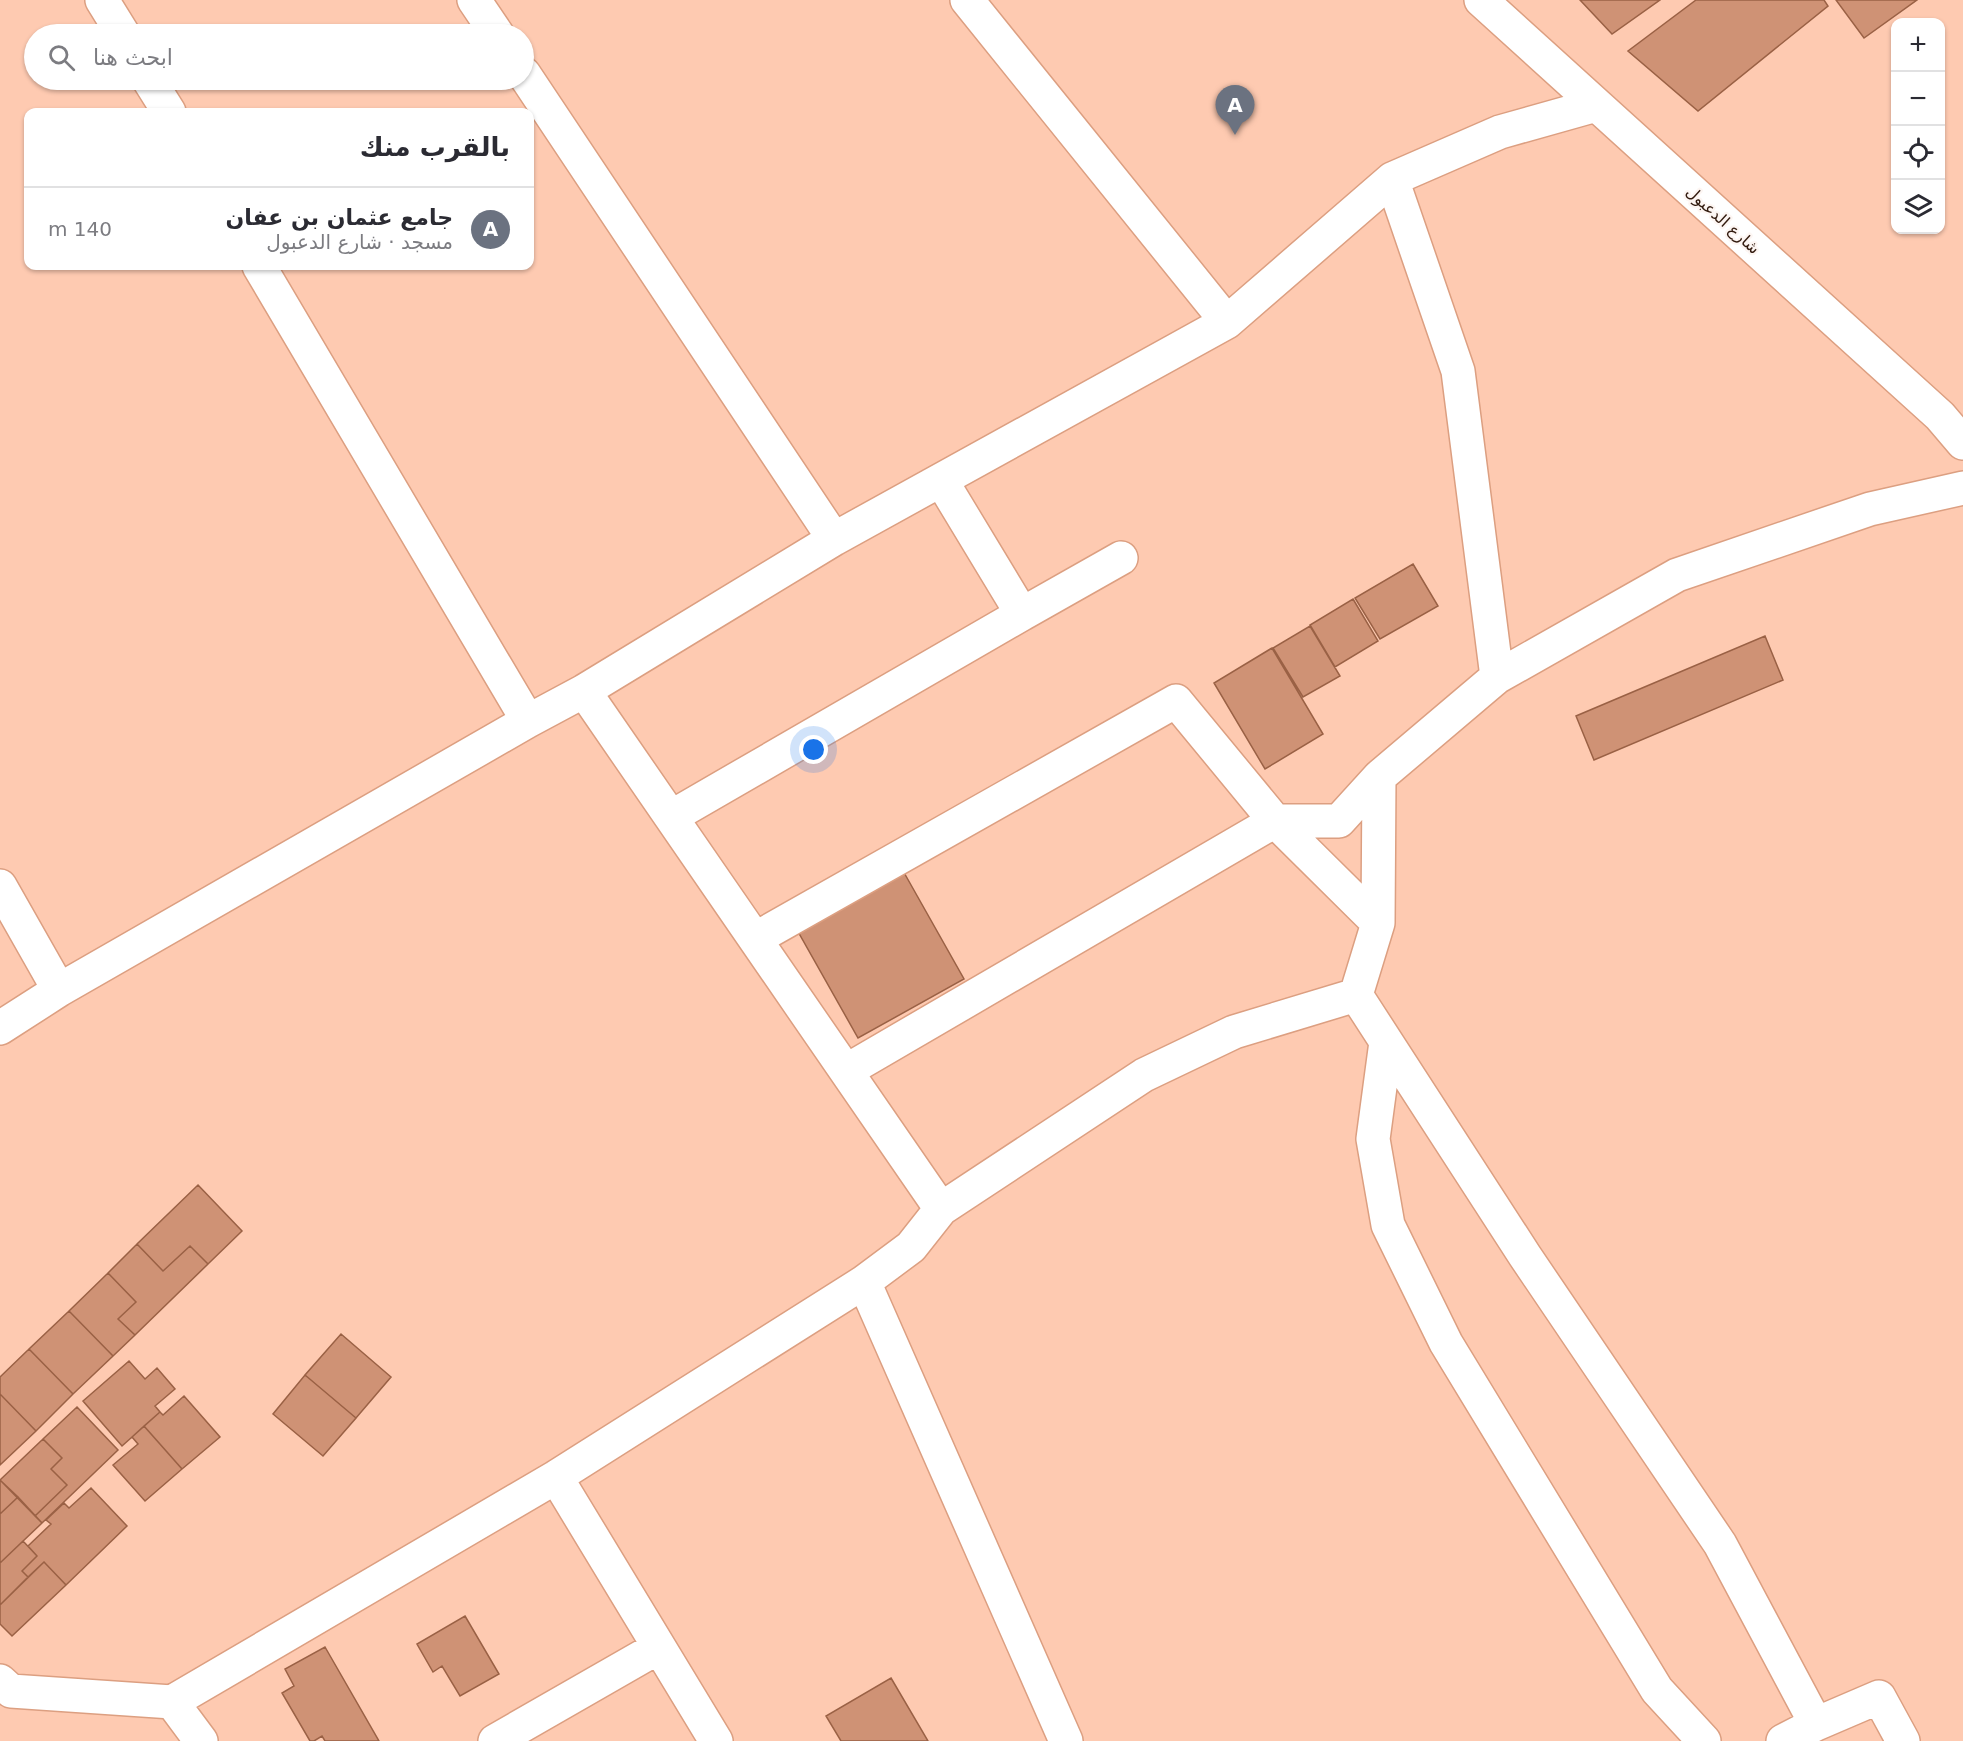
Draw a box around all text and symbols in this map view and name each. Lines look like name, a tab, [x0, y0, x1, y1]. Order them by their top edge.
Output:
map controls	[1891, 18, 1945, 234]
button: +	[1891, 18, 1945, 72]
search box	[24, 24, 534, 90]
icon: search	[45, 41, 78, 74]
text: ابحث هنا	[93, 45, 173, 70]
button: −	[1891, 72, 1945, 126]
pin: A	[1216, 86, 1254, 135]
button: locate	[1891, 126, 1945, 180]
text: بالقرب منك	[360, 132, 510, 162]
button: layers	[1891, 180, 1945, 234]
street label: شارع الدعبول	[1682, 182, 1764, 259]
text: جامع عثمان بن عفان	[226, 205, 453, 230]
text: 140 m	[48, 217, 112, 241]
text: A	[483, 217, 498, 241]
text: مسجد · شارع الدعبول	[266, 230, 453, 254]
your location	[799, 735, 828, 764]

